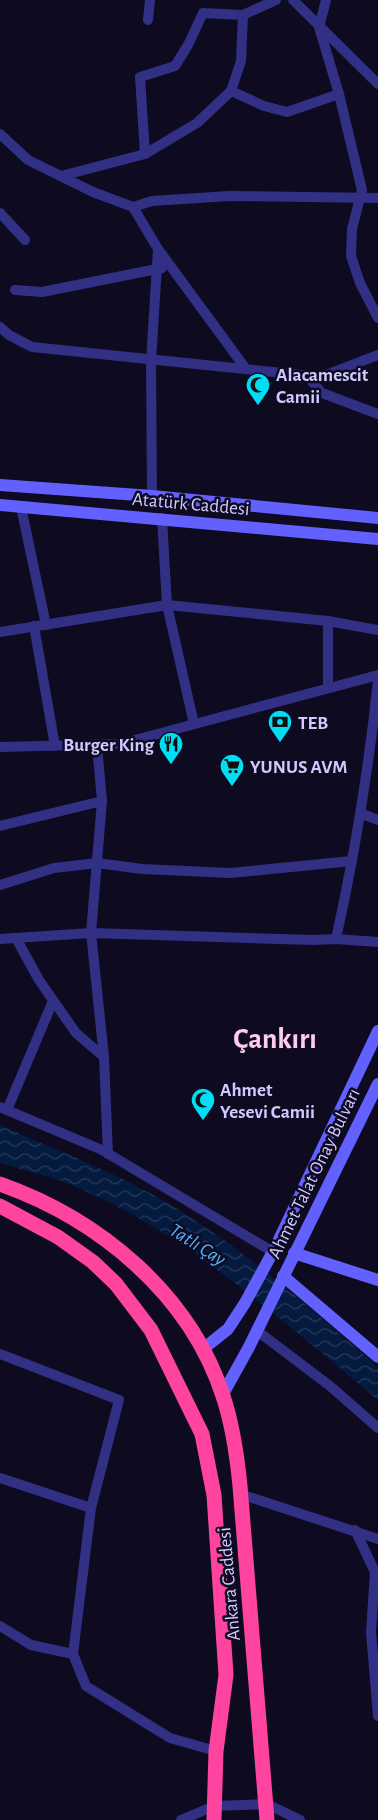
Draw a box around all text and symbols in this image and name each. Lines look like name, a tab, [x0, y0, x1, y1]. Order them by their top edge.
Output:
place label: Alacamescit Camii	[276, 366, 369, 407]
mosque icon: Alacamescit Camii	[245, 372, 271, 406]
street label: Atatürk Caddesi	[131, 490, 250, 519]
bank icon: TEB	[267, 709, 293, 743]
place label: TEB	[298, 714, 328, 733]
restaurant icon: Burger King	[158, 731, 184, 765]
place label: Burger King	[63, 736, 154, 755]
supermarket icon: YUNUS AVM	[219, 753, 245, 787]
place label: YUNUS AVM	[250, 758, 347, 777]
district label: Çankırı	[233, 1025, 317, 1054]
place label: Ahmet Yesevi Camii	[220, 1081, 315, 1122]
street label: Ahmet Talat Onay Bulvarı	[265, 1086, 364, 1262]
mosque icon: Ahmet Yesevi Camii	[190, 1087, 216, 1121]
water label: Tatlı Çay	[166, 1220, 230, 1270]
street label: Ankara Caddesi	[215, 1526, 244, 1642]

